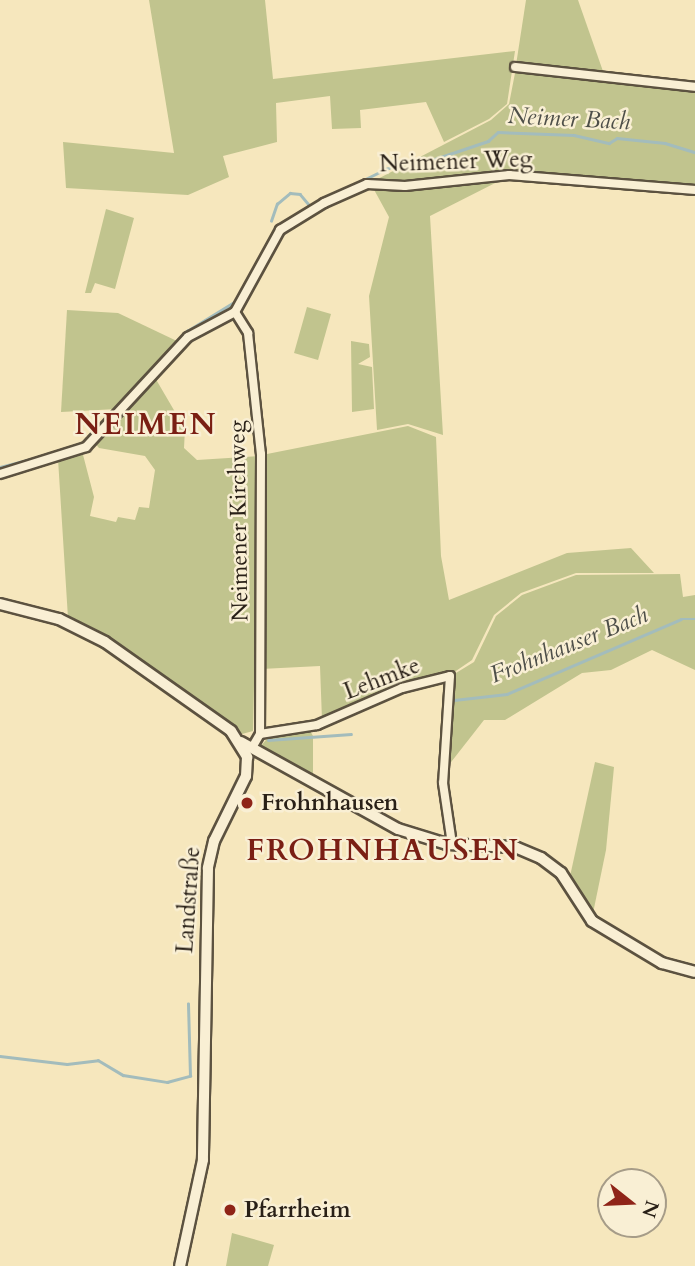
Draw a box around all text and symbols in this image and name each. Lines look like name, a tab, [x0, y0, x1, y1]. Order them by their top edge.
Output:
water label: Neimer Bach	[507, 101, 631, 137]
street label: Neimener Weg	[379, 146, 533, 178]
district label: NEIMEN	[75, 407, 217, 443]
street label: Neimener Kirchweg	[223, 420, 255, 622]
water label: Frohnhauser Bach	[486, 600, 652, 690]
street label: Lehmke	[340, 652, 424, 706]
place label: Frohnhausen	[261, 789, 398, 817]
marker: Frohnhausen	[239, 795, 255, 811]
district label: FROHNHAUSEN	[248, 833, 518, 869]
street label: Landstraße	[172, 846, 206, 954]
north arrow	[597, 1168, 667, 1238]
place label: Pfarrheim	[244, 1196, 351, 1224]
text: N	[635, 1197, 665, 1221]
marker: Pfarrheim	[222, 1202, 238, 1218]

